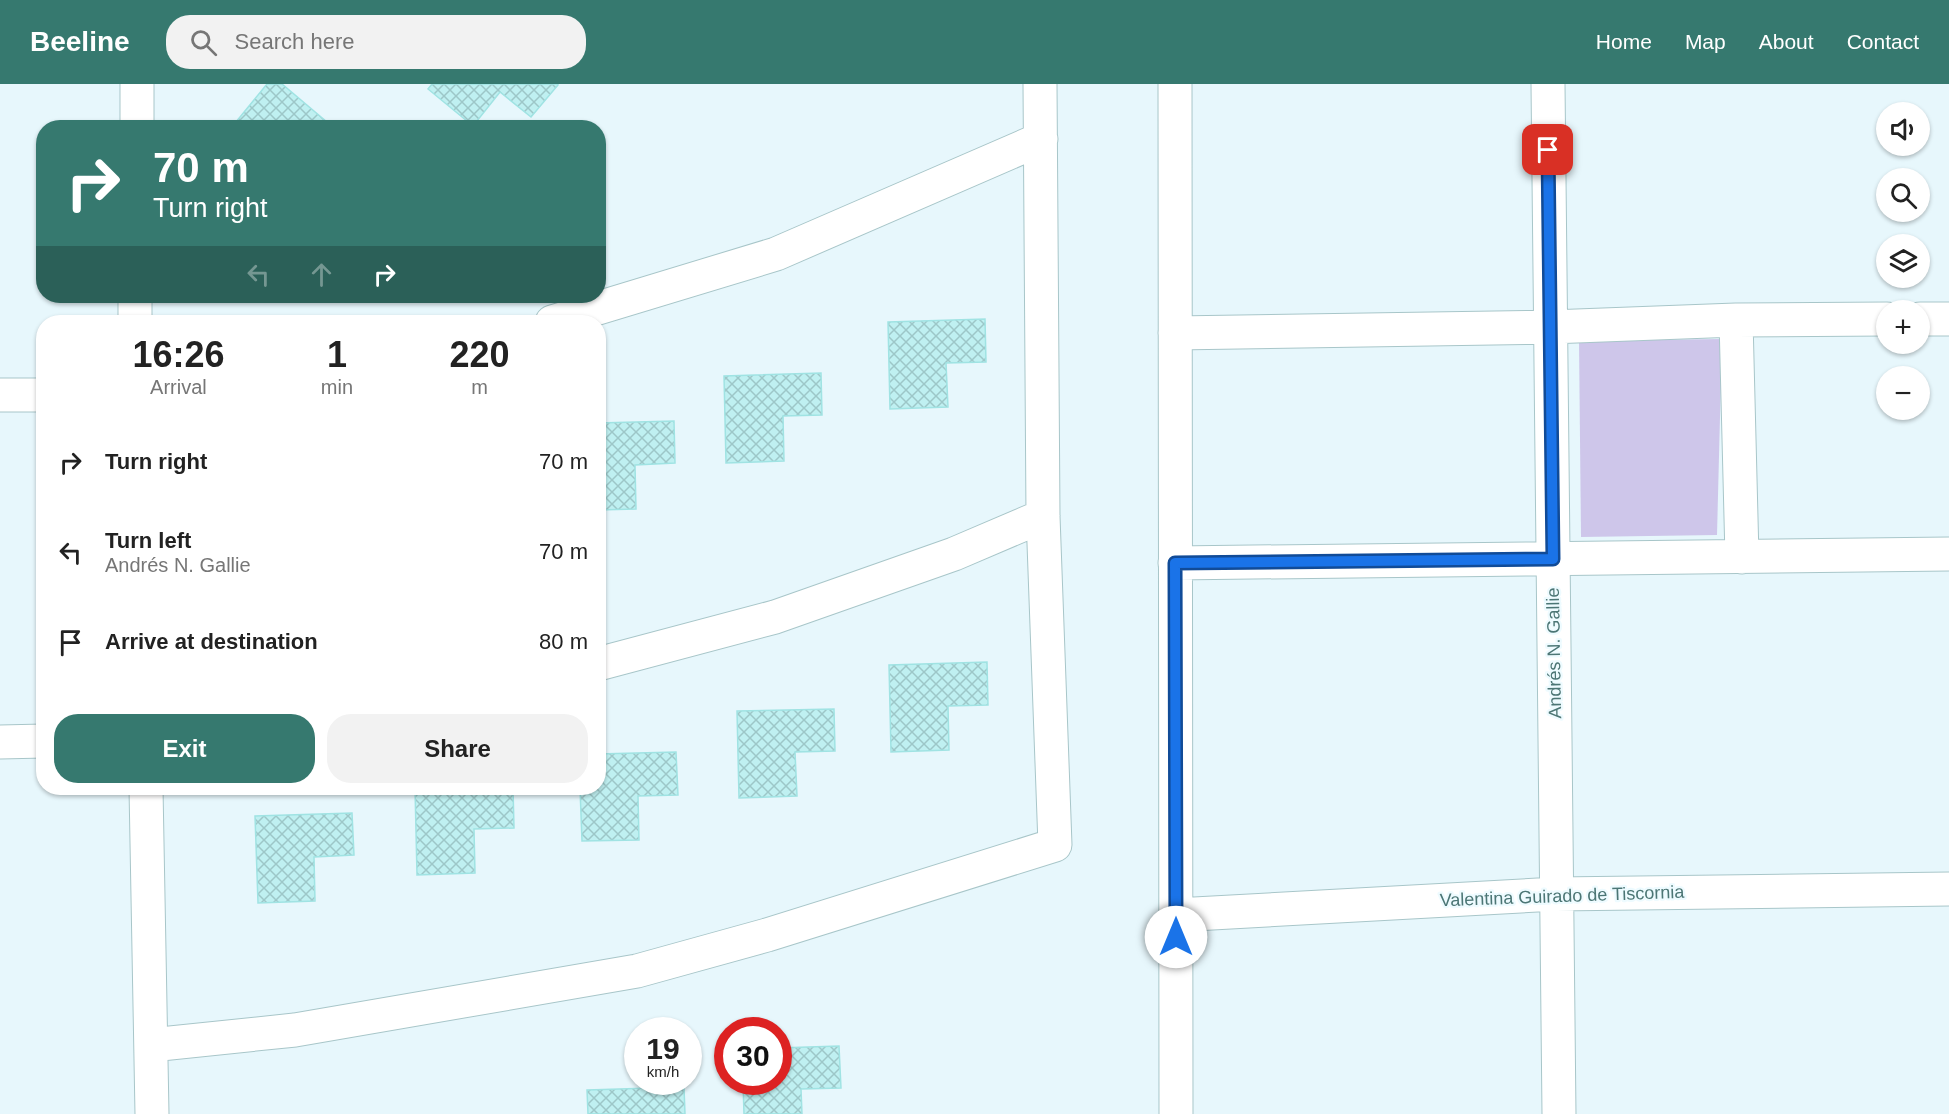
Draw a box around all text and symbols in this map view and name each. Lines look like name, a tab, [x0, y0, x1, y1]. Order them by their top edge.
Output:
search box	[166, 15, 586, 69]
text: Beeline	[30, 26, 130, 57]
icon: search	[187, 26, 220, 59]
text: Search here	[235, 29, 354, 54]
text: Home	[1596, 30, 1652, 53]
text: Map	[1685, 30, 1726, 53]
text: About	[1759, 30, 1814, 53]
text: Contact	[1847, 30, 1919, 53]
map controls	[1876, 102, 1930, 420]
button: sound	[1876, 102, 1930, 156]
pin	[1522, 124, 1573, 175]
icon: arrive	[1531, 133, 1564, 166]
icon: right	[54, 144, 132, 222]
text: 70 m	[153, 144, 249, 191]
button: search	[1876, 168, 1930, 222]
text: Turn right	[153, 193, 268, 223]
button: layers	[1876, 234, 1930, 288]
icon: left	[242, 258, 275, 291]
icon: ahead	[305, 258, 338, 291]
icon: right	[368, 258, 401, 291]
button: +	[1876, 300, 1930, 354]
text: 16:26	[132, 334, 224, 375]
text: 1	[327, 334, 347, 375]
text: 220	[449, 334, 510, 375]
button: −	[1876, 366, 1930, 420]
text: Arrival	[150, 376, 207, 398]
text: min	[321, 376, 353, 398]
text: m	[471, 376, 488, 398]
icon: right	[54, 446, 87, 479]
text: Turn right	[105, 449, 207, 474]
text: 70 m	[539, 449, 588, 474]
text: Turn left	[105, 528, 191, 553]
icon: left	[54, 536, 87, 569]
text: 70 m	[539, 539, 588, 564]
text: Andrés N. Gallie	[105, 554, 251, 576]
street label: Andrés N. Gallie	[1543, 587, 1565, 719]
icon: arrive	[54, 626, 87, 659]
text: Arrive at destination	[105, 629, 318, 654]
text: 80 m	[539, 629, 588, 654]
button: Exit	[54, 714, 315, 783]
button: Share	[327, 714, 588, 783]
street label: Valentina Guirado de Tiscornia	[1439, 882, 1686, 910]
position arrow	[1144, 905, 1208, 969]
speed limit sign: 30	[714, 1017, 792, 1095]
text: 19	[646, 1032, 680, 1065]
text: km/h	[647, 1063, 679, 1080]

